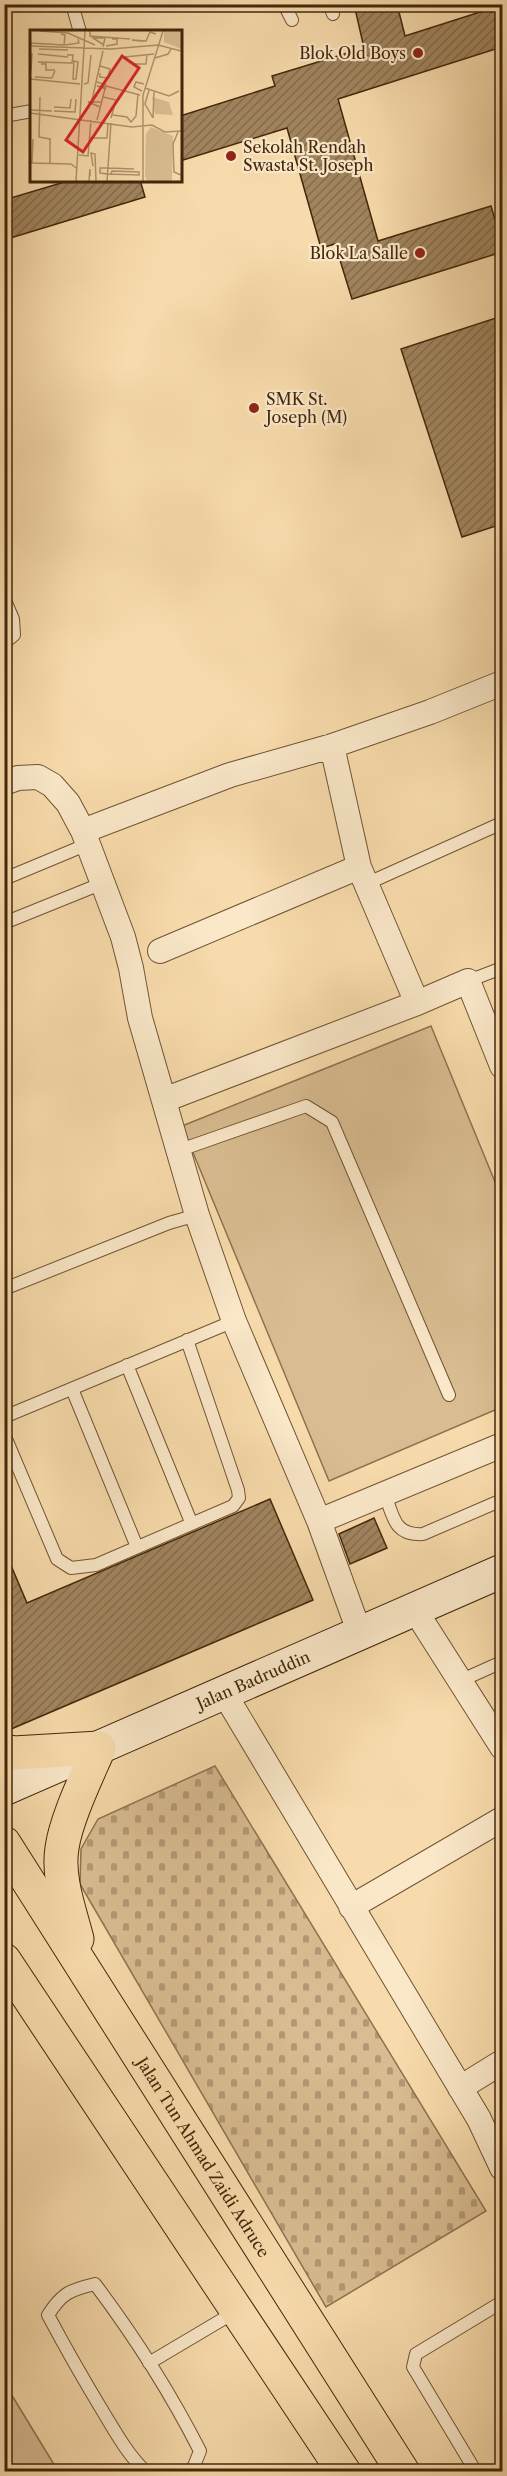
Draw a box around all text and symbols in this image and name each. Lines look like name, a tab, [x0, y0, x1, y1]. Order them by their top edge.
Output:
inset map	[30, 30, 182, 182]
place label: Blok Old Boys	[299, 43, 406, 63]
marker: Blok Old Boys	[411, 46, 425, 60]
place label: Sekolah Rendah Swasta St. Joseph	[243, 137, 373, 175]
marker: Sekolah Rendah Swasta St. Joseph	[224, 149, 238, 163]
place label: Blok La Salle	[310, 243, 408, 263]
marker: Blok La Salle	[413, 246, 427, 260]
place label: SMK St. Joseph (M)	[263, 389, 347, 427]
marker: SMK St. Joseph (M)	[247, 401, 261, 415]
street label: Jalan Badruddin	[191, 1646, 313, 1715]
street label: Jalan Tun Ahmad Zaidi Adruce	[131, 2051, 274, 2261]

